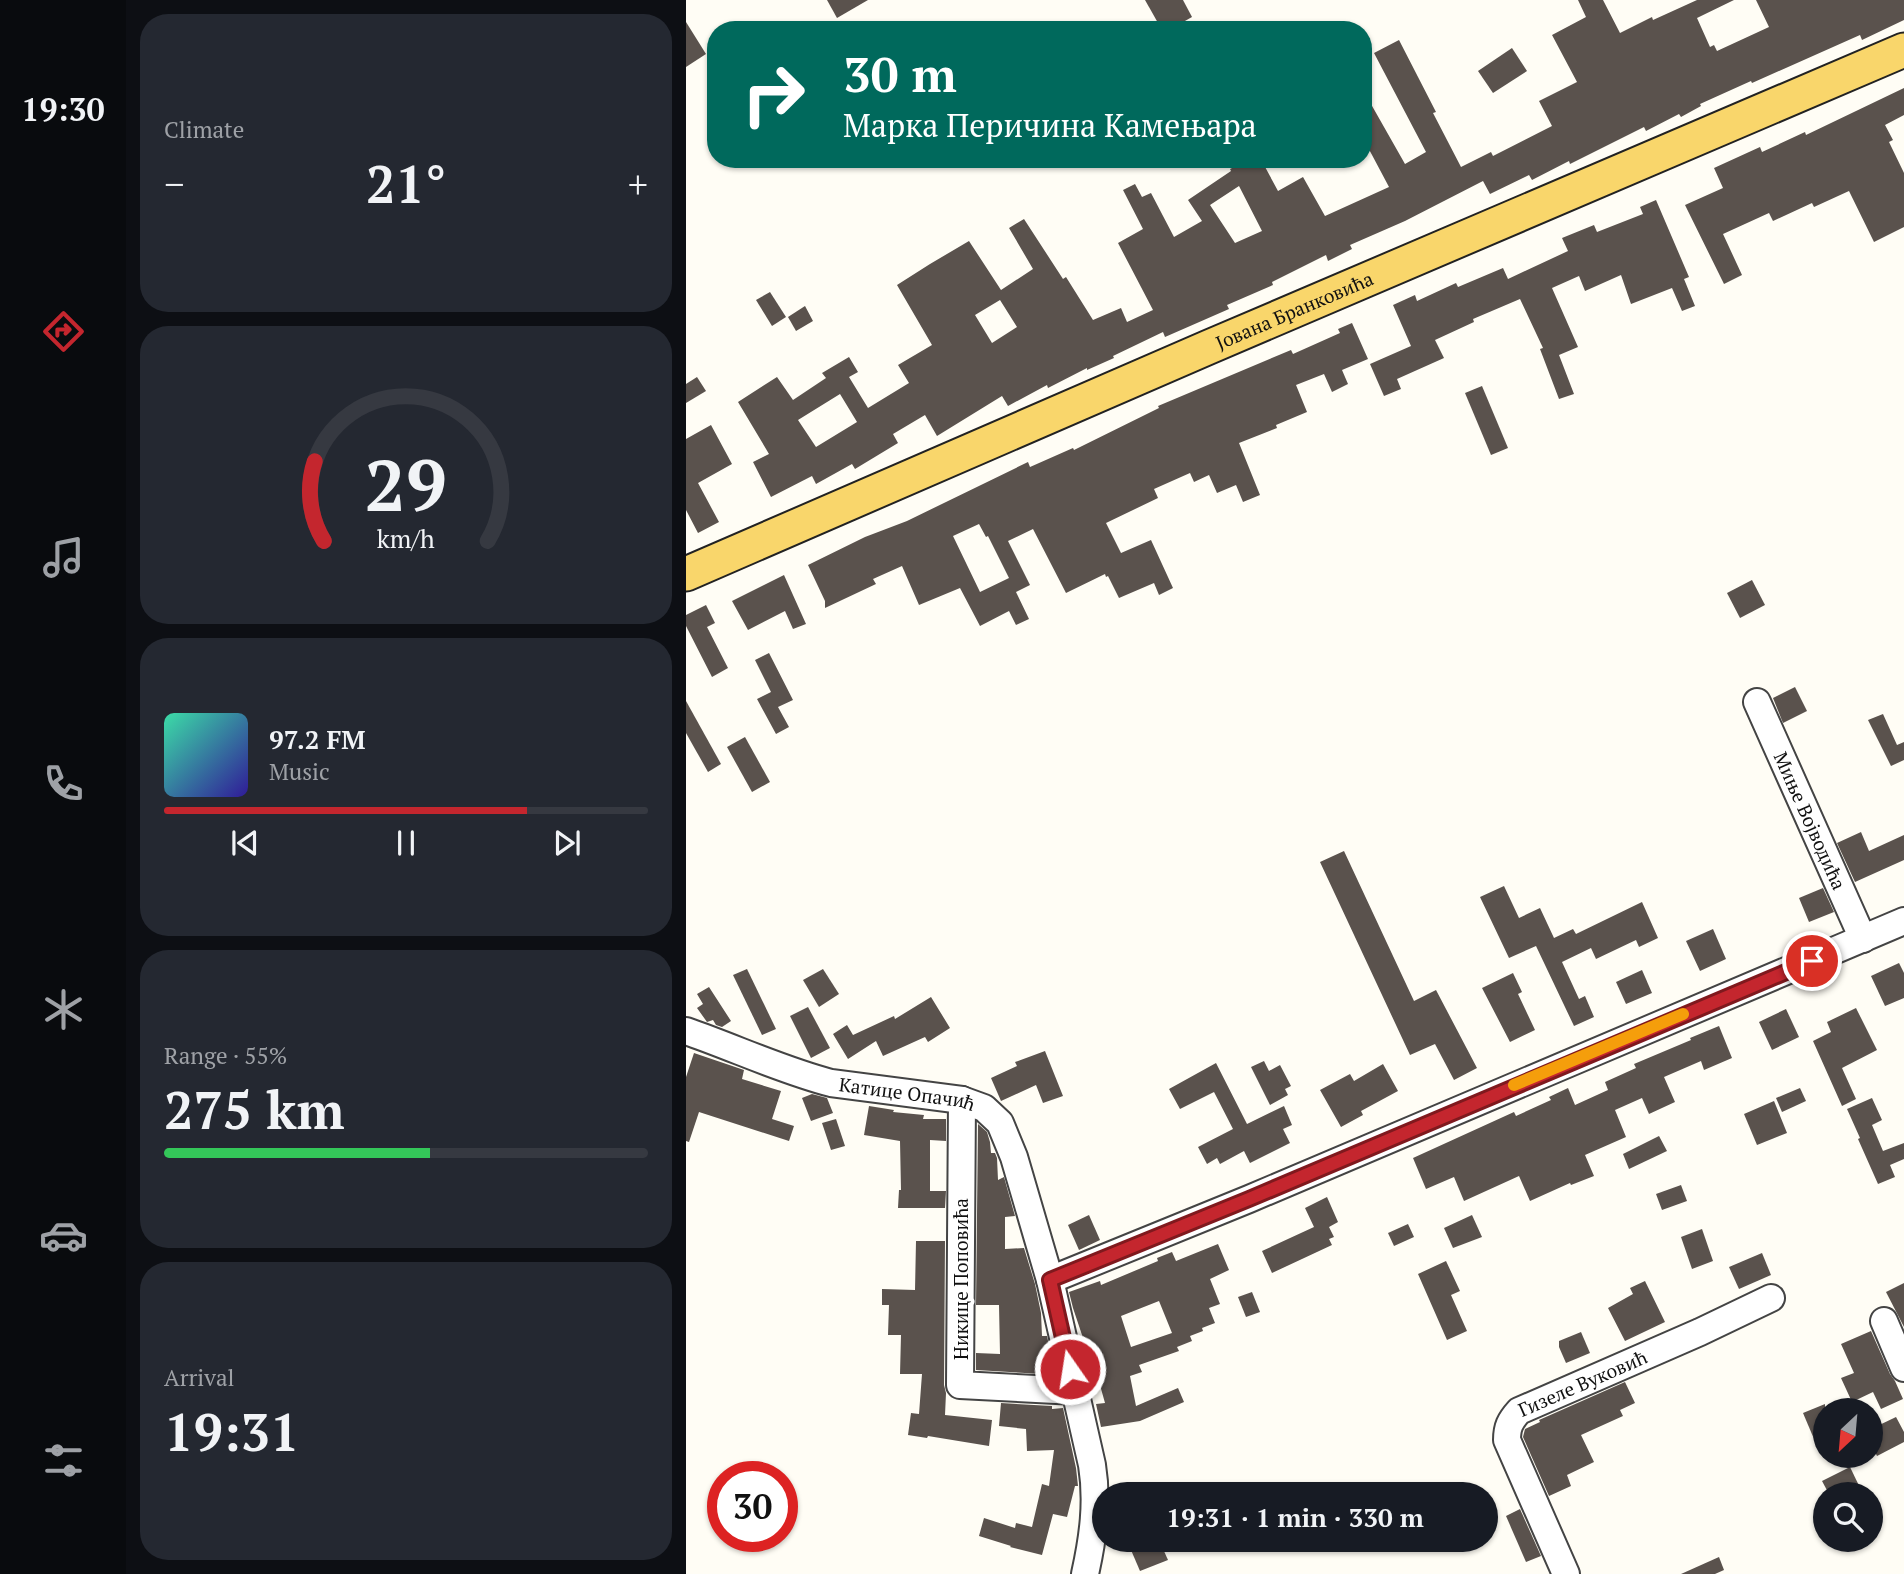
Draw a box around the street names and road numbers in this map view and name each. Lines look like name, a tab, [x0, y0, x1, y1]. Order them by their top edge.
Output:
street label: Јована Бранковића	[1212, 265, 1377, 355]
street label: Миње Војводића	[1769, 748, 1852, 894]
street label: Катице Опачић	[838, 1071, 979, 1116]
street label: Никице Поповића	[948, 1198, 973, 1360]
street label: Гизеле Вуковић	[1514, 1344, 1651, 1422]

